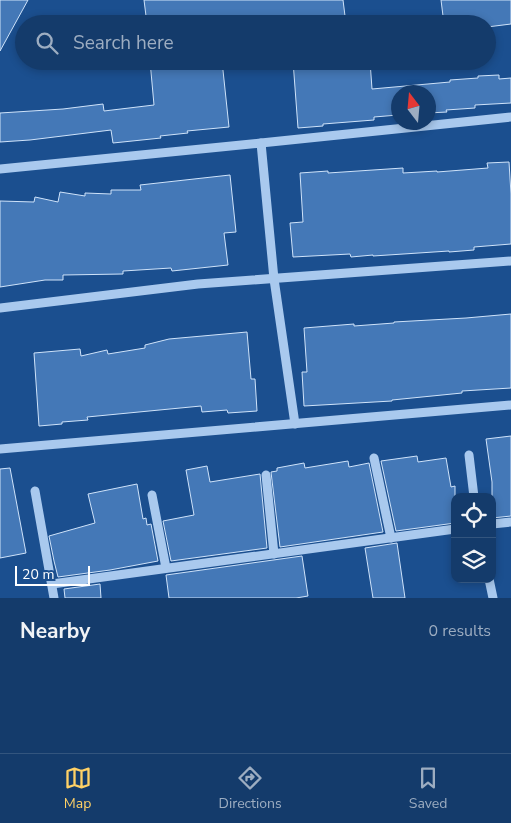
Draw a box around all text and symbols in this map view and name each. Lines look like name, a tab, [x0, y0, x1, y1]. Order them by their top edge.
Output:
search box	[15, 15, 496, 70]
icon: search	[33, 29, 61, 57]
text: Search here	[73, 30, 174, 56]
north arrow	[391, 85, 436, 130]
map controls	[451, 493, 496, 583]
button: locate	[451, 493, 496, 538]
button: layers	[451, 538, 496, 583]
scale bar	[15, 563, 90, 586]
text: 20 m	[22, 565, 54, 584]
text: Nearby	[20, 617, 90, 645]
text: 0 results	[429, 620, 491, 642]
tab: Map	[64, 764, 92, 813]
tab: Directions	[219, 764, 282, 813]
tab: Saved	[409, 764, 447, 813]

